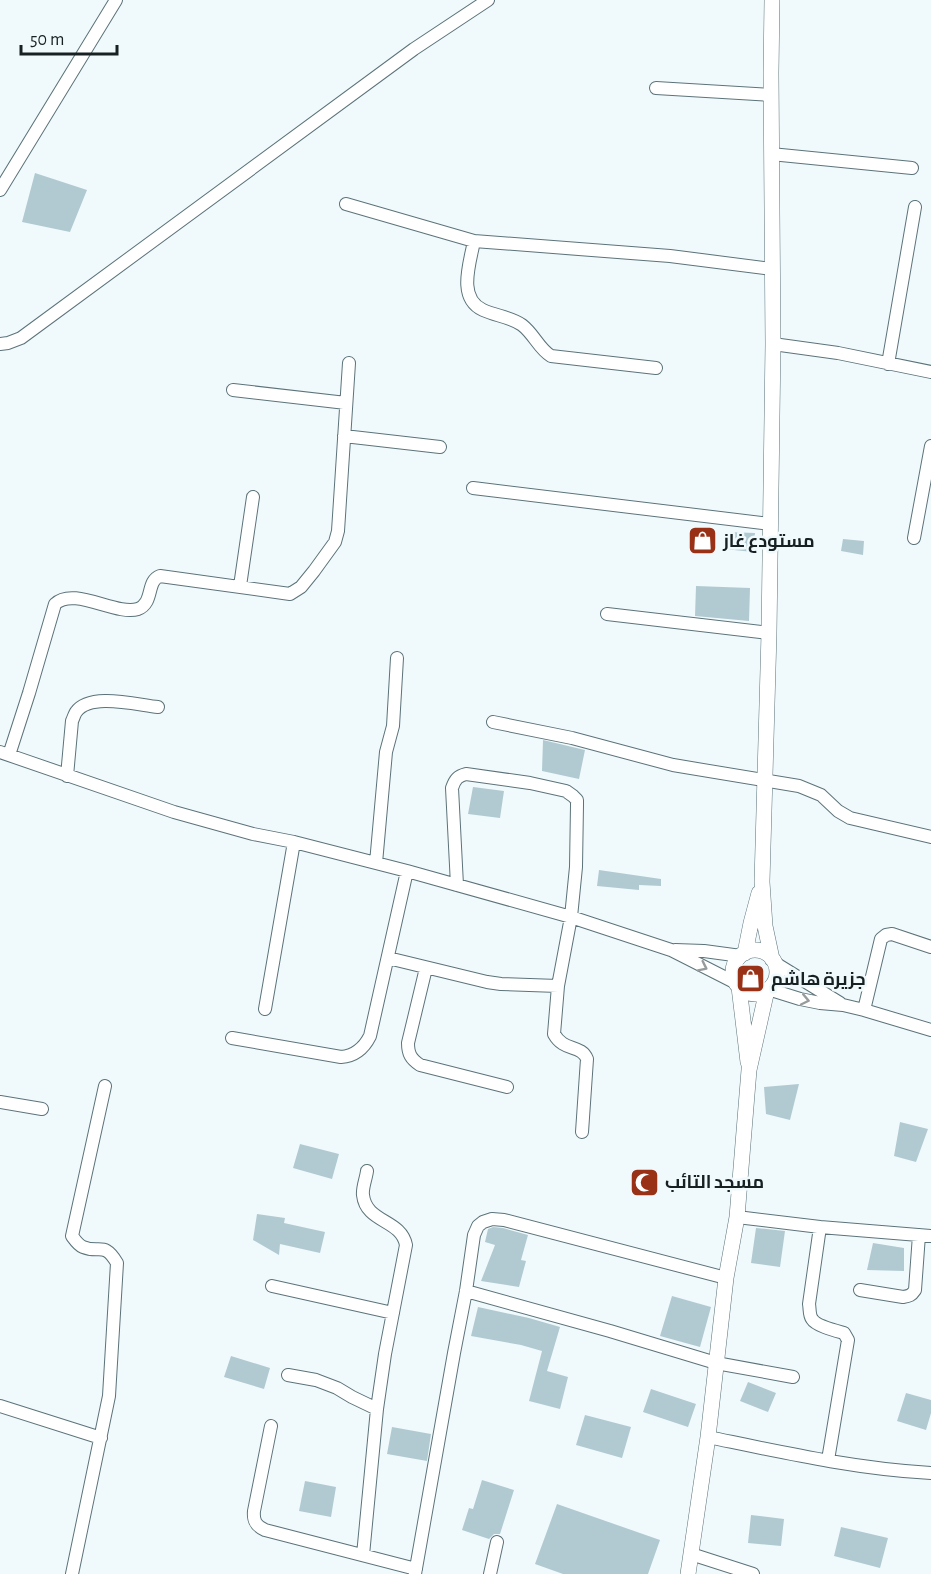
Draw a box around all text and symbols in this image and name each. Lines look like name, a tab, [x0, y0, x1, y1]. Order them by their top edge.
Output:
scale bar	[21, 18, 117, 56]
text: 50 m	[30, 31, 64, 49]
shop icon: مستودع غاز	[686, 525, 718, 557]
place label: مستودع غاز	[722, 533, 815, 553]
one-way arrow	[697, 960, 708, 971]
shop icon: جزيرة هاشم	[734, 963, 766, 995]
place label: جزيرة هاشم	[771, 970, 866, 991]
one-way arrow	[800, 993, 810, 1006]
mosque icon: مسجد التائب	[628, 1166, 660, 1198]
place label: مسجد التائب	[665, 1172, 764, 1192]

